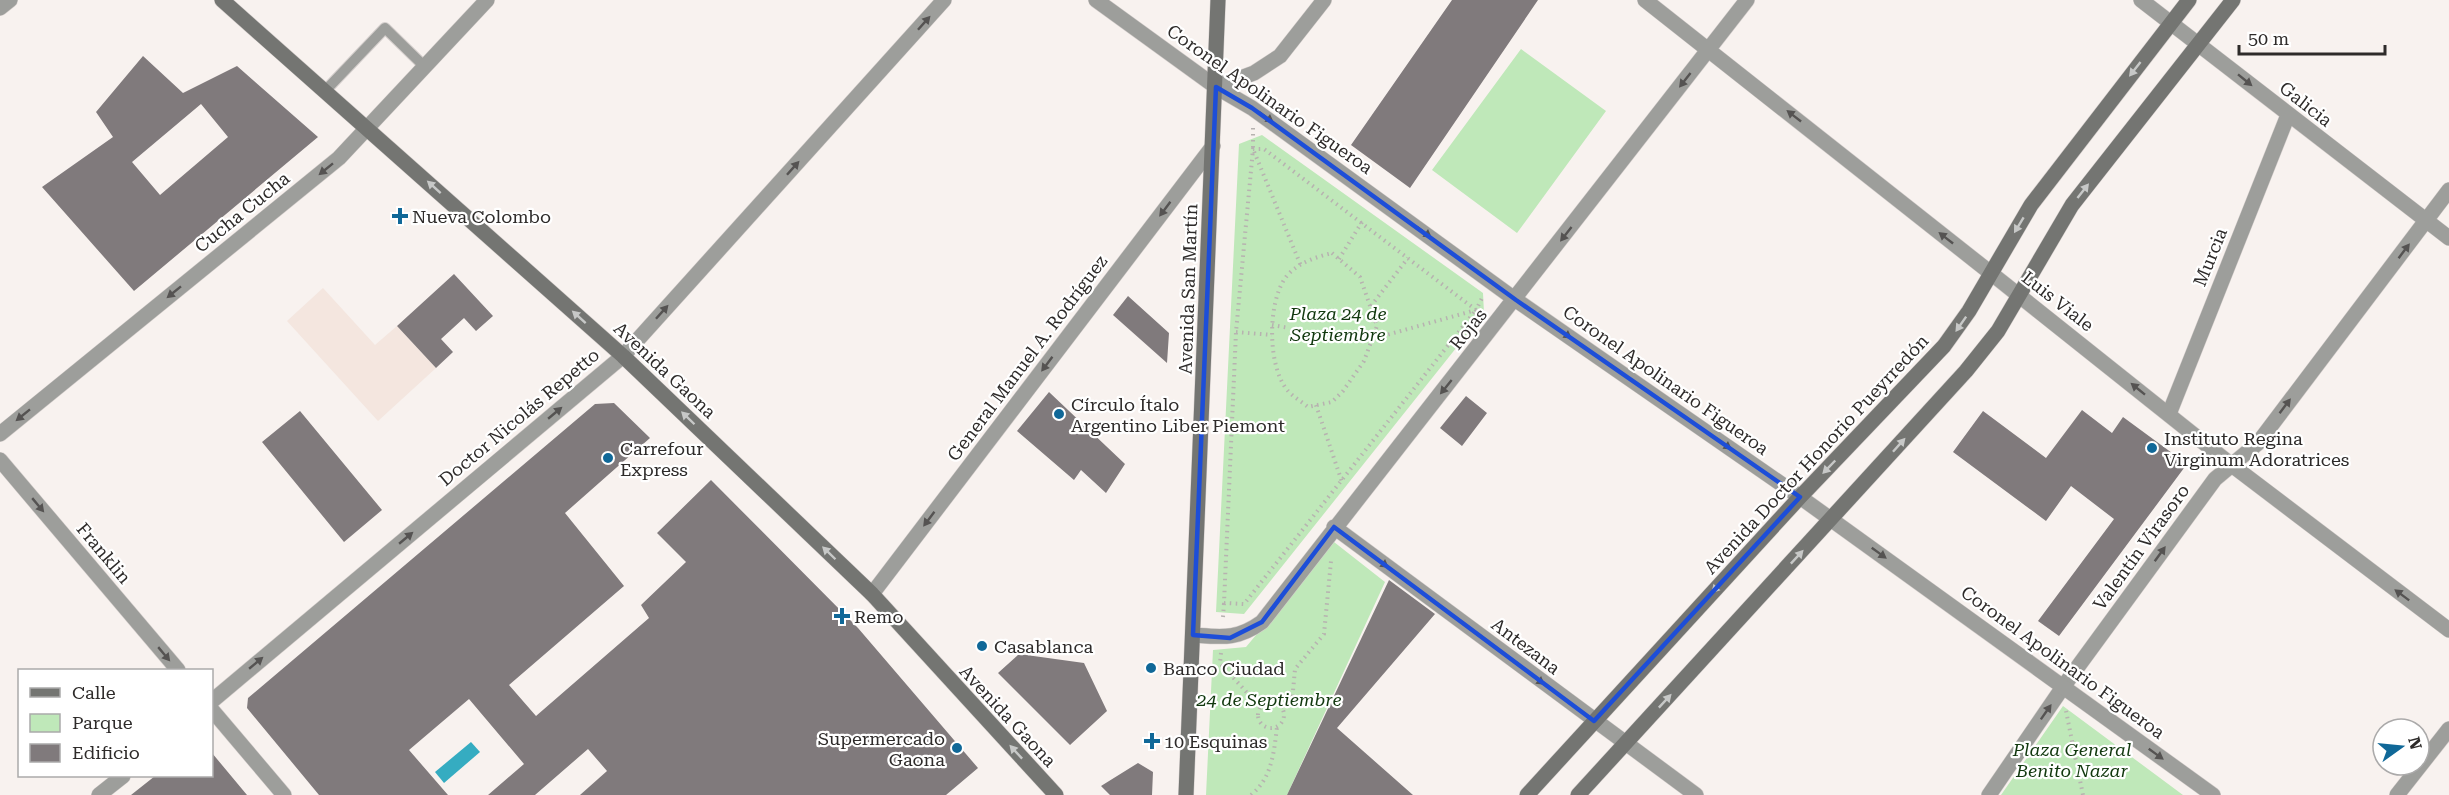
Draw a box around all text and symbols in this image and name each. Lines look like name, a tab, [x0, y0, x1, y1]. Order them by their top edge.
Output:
one-way arrow	[917, 16, 930, 31]
scale bar	[2239, 18, 2384, 56]
street label: Coronel Apolinario Figueroa	[1163, 20, 1377, 178]
text: 50 m	[2248, 28, 2289, 49]
one-way arrow	[2130, 62, 2142, 77]
one-way arrow	[1680, 72, 1692, 87]
one-way arrow	[2237, 74, 2252, 86]
street label: Galicia	[2276, 77, 2337, 131]
one-way arrow	[1258, 111, 1273, 123]
one-way arrow	[1786, 111, 1801, 123]
one-way arrow	[786, 160, 800, 175]
one-way arrow	[318, 163, 334, 176]
street label: Cucha Cucha	[190, 167, 294, 257]
one-way arrow	[427, 181, 442, 194]
one-way arrow	[2077, 183, 2090, 199]
one-way arrow	[1159, 201, 1172, 217]
street label: Avenida San Martín	[1175, 203, 1201, 375]
place label: Nueva Colombo	[412, 206, 551, 227]
marker: Nueva Colombo	[393, 209, 407, 223]
one-way arrow	[2013, 217, 2024, 233]
street label: Murcia	[2189, 225, 2231, 289]
one-way arrow	[1415, 226, 1431, 238]
one-way arrow	[1560, 226, 1573, 242]
one-way arrow	[1938, 231, 1954, 244]
one-way arrow	[2397, 244, 2409, 259]
street label: General Manuel A. Rodríguez	[943, 251, 1112, 465]
street label: Luis Viale	[2018, 267, 2098, 335]
one-way arrow	[166, 286, 182, 299]
street label: Coronel Apolinario Figueroa	[1559, 301, 1773, 459]
park label: Plaza 24 de Septiembre	[1288, 303, 1387, 345]
street label: Rojas	[1445, 304, 1491, 354]
one-way arrow	[655, 305, 669, 320]
one-way arrow	[572, 310, 587, 324]
one-way arrow	[1955, 316, 1967, 331]
street label: Avenida Gaona	[610, 317, 720, 423]
one-way arrow	[1555, 327, 1571, 339]
street label: Avenida Doctor Honorio Pueyrredón	[1699, 330, 1933, 578]
street label: Doctor Nicolás Repetto	[435, 344, 603, 490]
one-way arrow	[1041, 356, 1053, 372]
one-way arrow	[1440, 380, 1452, 395]
one-way arrow	[2130, 383, 2146, 396]
place label: Círculo Ítalo Argentino Liber Piemont	[1071, 394, 1285, 436]
one-way arrow	[2279, 399, 2291, 414]
one-way arrow	[547, 406, 563, 419]
marker: Círculo Ítalo Argentino Liber Piemont	[1052, 407, 1066, 421]
one-way arrow	[16, 408, 31, 421]
one-way arrow	[682, 412, 696, 426]
place label: Instituto Regina Virginum Adoratrices	[2164, 428, 2349, 470]
one-way arrow	[1892, 437, 1906, 452]
place label: Carrefour Express	[620, 438, 704, 480]
one-way arrow	[1716, 438, 1732, 450]
marker: Instituto Regina Virginum Adoratrices	[2145, 441, 2159, 455]
marker: Carrefour Express	[601, 451, 615, 465]
one-way arrow	[1823, 460, 1837, 474]
street label: Valentín Virasoro	[2088, 480, 2194, 614]
one-way arrow	[31, 497, 44, 512]
one-way arrow	[922, 511, 935, 527]
street label: Franklin	[73, 518, 136, 588]
one-way arrow	[398, 532, 413, 545]
one-way arrow	[822, 546, 837, 560]
one-way arrow	[1871, 547, 1887, 559]
one-way arrow	[2154, 547, 2166, 563]
one-way arrow	[1790, 550, 1804, 565]
one-way arrow	[1373, 556, 1388, 568]
one-way arrow	[1711, 579, 1725, 594]
street label: Coronel Apolinario Figueroa	[1957, 581, 2169, 743]
one-way arrow	[2395, 589, 2411, 601]
place label: Remo	[854, 606, 904, 627]
marker: Remo	[835, 609, 849, 623]
street label: Antezana	[1488, 614, 1564, 679]
place label: Casablanca	[994, 636, 1093, 657]
marker: Casablanca	[975, 639, 989, 653]
one-way arrow	[157, 646, 170, 662]
one-way arrow	[248, 657, 263, 670]
place label: Banco Ciudad	[1163, 658, 1285, 679]
street label: Avenida Gaona	[955, 661, 1061, 771]
marker: Banco Ciudad	[1144, 661, 1158, 675]
legend	[18, 669, 213, 777]
one-way arrow	[1529, 673, 1545, 685]
text: Calle	[72, 682, 116, 703]
park label: 24 de Septiembre	[1195, 689, 1342, 710]
one-way arrow	[1657, 694, 1671, 708]
one-way arrow	[2040, 705, 2052, 721]
text: Parque	[72, 712, 133, 733]
north arrow	[2371, 717, 2431, 777]
place label: Supermercado Gaona	[818, 728, 945, 770]
place label: 10 Esquinas	[1164, 731, 1267, 752]
marker: 10 Esquinas	[1145, 734, 1159, 748]
text: N	[2404, 735, 2426, 752]
park label: Plaza General Benito Nazar	[2012, 739, 2131, 781]
marker: Supermercado Gaona	[950, 741, 964, 755]
text: Edificio	[72, 742, 140, 763]
one-way arrow	[1009, 746, 1023, 760]
one-way arrow	[2149, 747, 2164, 759]

